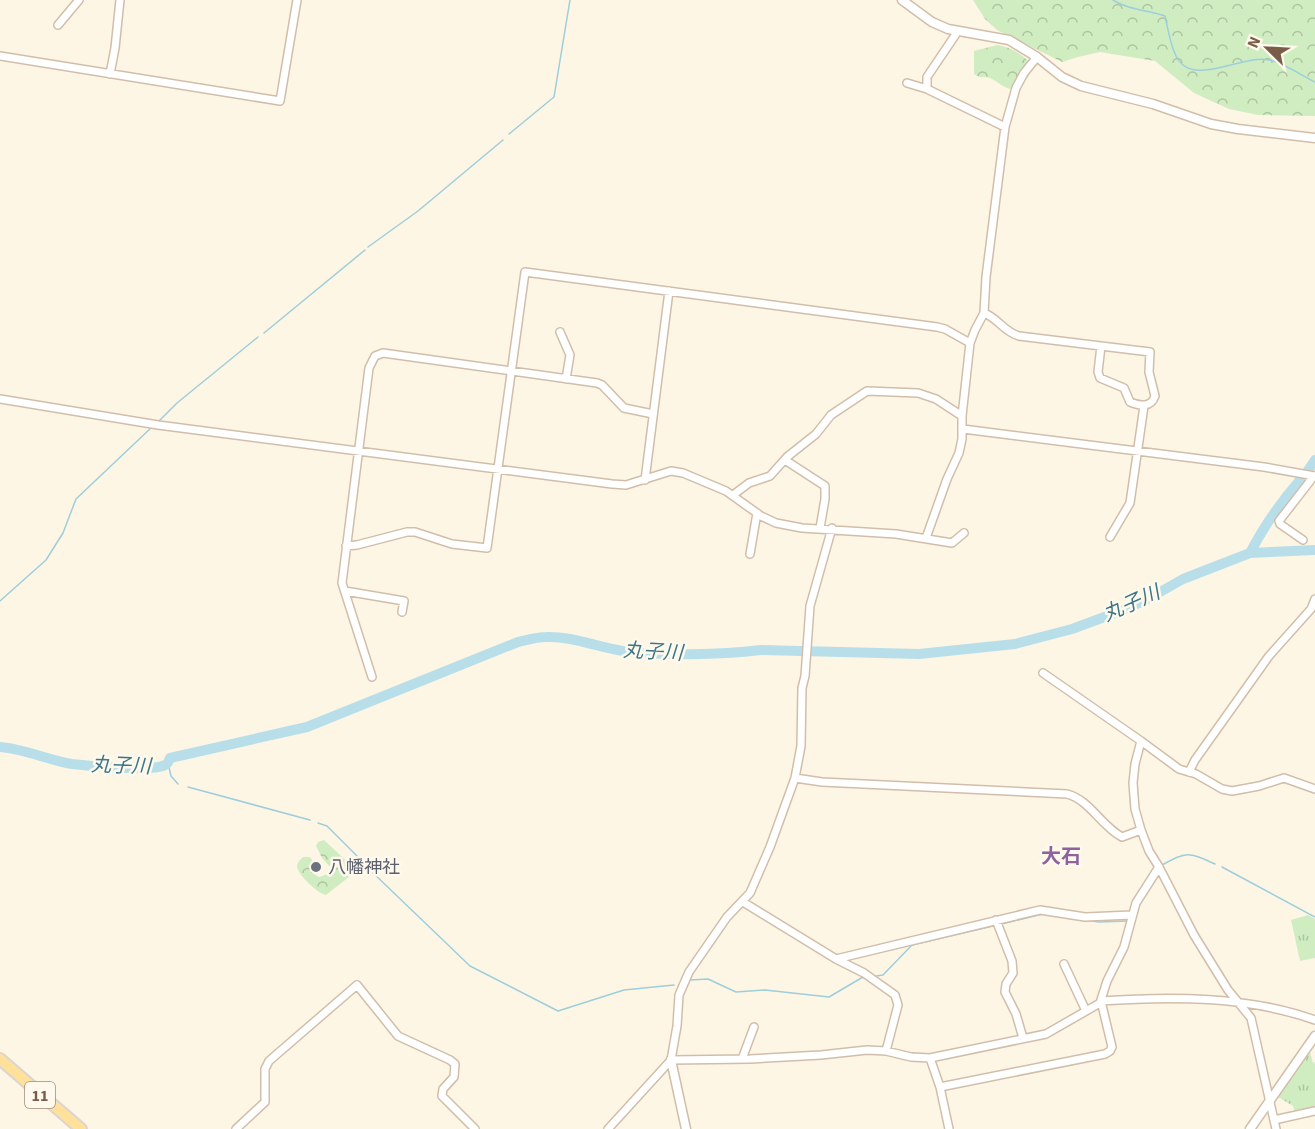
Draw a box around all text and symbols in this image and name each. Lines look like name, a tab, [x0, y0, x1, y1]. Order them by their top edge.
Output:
north arrow	[1237, 18, 1297, 78]
text: N	[1242, 33, 1266, 52]
water label: 丸子川	[1098, 578, 1166, 629]
water label: 丸子川	[622, 636, 686, 668]
water label: 丸子川	[90, 751, 153, 781]
district label: 大石	[1041, 843, 1081, 871]
place label: 八幡神社	[328, 855, 400, 880]
marker: 八幡神社	[309, 860, 323, 874]
road number: 11	[25, 1082, 55, 1108]

